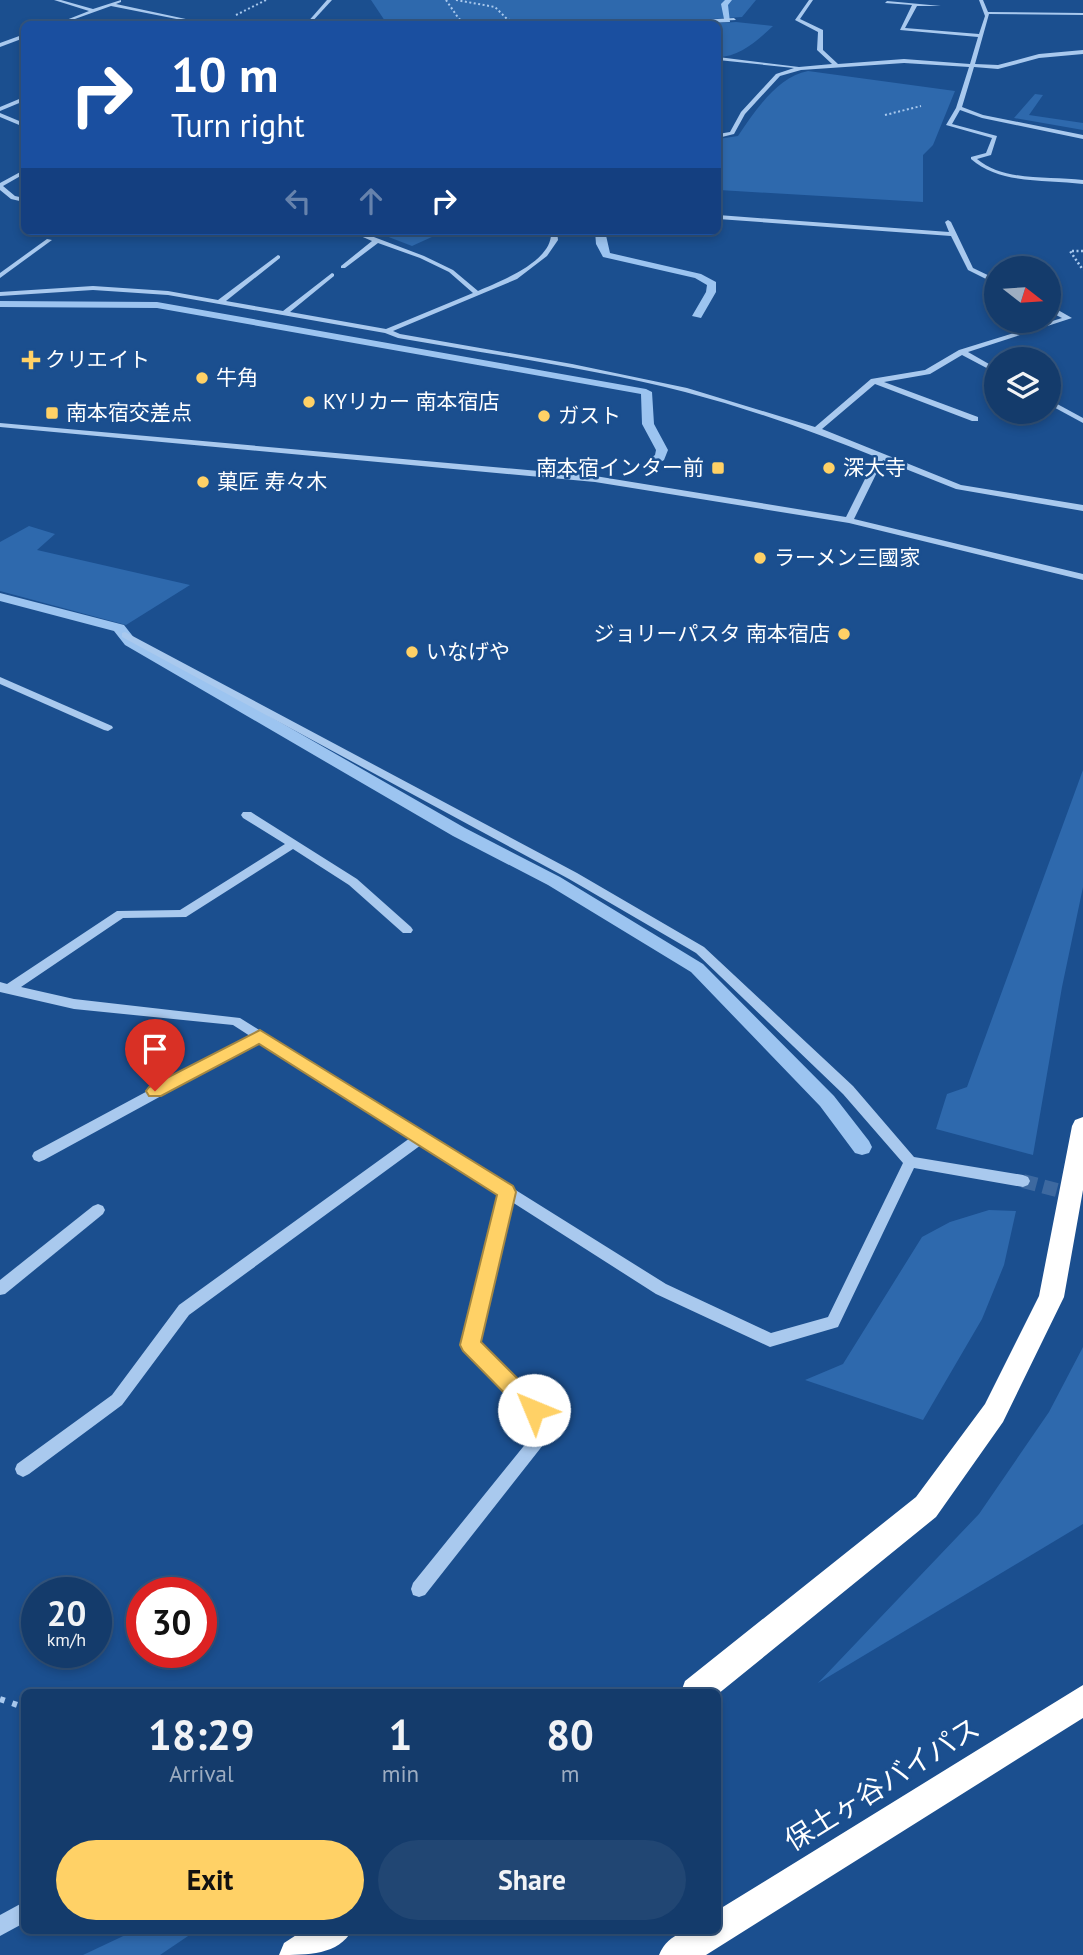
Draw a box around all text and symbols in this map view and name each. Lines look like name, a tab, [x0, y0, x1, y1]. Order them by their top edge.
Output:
text: 10 m	[171, 42, 278, 106]
icon: right	[56, 49, 147, 140]
text: Turn right	[171, 104, 305, 146]
icon: left	[279, 182, 317, 220]
icon: ahead	[352, 182, 390, 220]
icon: right	[425, 182, 463, 220]
north arrow	[984, 256, 1060, 332]
map controls	[984, 256, 1061, 424]
place label: クリエイト	[45, 346, 150, 373]
button: layers	[984, 347, 1061, 424]
marker: クリエイト	[23, 352, 39, 368]
place label: 牛角	[216, 364, 258, 391]
marker: 牛角	[194, 370, 210, 386]
place label: KYリカー 南本宿店	[323, 388, 500, 415]
marker: KYリカー 南本宿店	[301, 394, 317, 410]
place label: 南本宿交差点	[66, 399, 192, 426]
place label: ガスト	[558, 402, 621, 429]
marker: 南本宿交差点	[44, 405, 60, 421]
marker: ガスト	[536, 408, 552, 424]
place label: 南本宿インター前	[536, 454, 704, 481]
place label: 深大寺	[843, 454, 906, 481]
marker: 南本宿インター前	[710, 460, 726, 476]
marker: 深大寺	[821, 460, 837, 476]
place label: 菓匠 寿々木	[217, 468, 328, 495]
marker: 菓匠 寿々木	[195, 474, 211, 490]
place label: ラーメン三國家	[774, 544, 920, 571]
marker: ラーメン三國家	[752, 550, 768, 566]
place label: ジョリーパスタ 南本宿店	[594, 620, 830, 647]
marker: ジョリーパスタ 南本宿店	[836, 626, 852, 642]
place label: いなげや	[426, 638, 510, 665]
marker: いなげや	[404, 644, 420, 660]
pin	[125, 1019, 185, 1091]
icon: arrive	[136, 1030, 174, 1068]
position arrow	[497, 1373, 571, 1447]
speed limit sign: 30	[126, 1577, 217, 1668]
text: 20	[47, 1590, 86, 1636]
text: km/h	[47, 1628, 86, 1651]
text: 18:29	[148, 1707, 255, 1762]
text: 1	[389, 1707, 412, 1762]
text: 80	[546, 1707, 594, 1762]
street label: 保土ヶ谷バイパス	[777, 1709, 986, 1858]
text: Arrival	[169, 1759, 234, 1788]
text: min	[382, 1759, 419, 1788]
text: m	[561, 1759, 579, 1788]
button: Exit	[56, 1840, 364, 1920]
button: Share	[378, 1840, 686, 1920]

